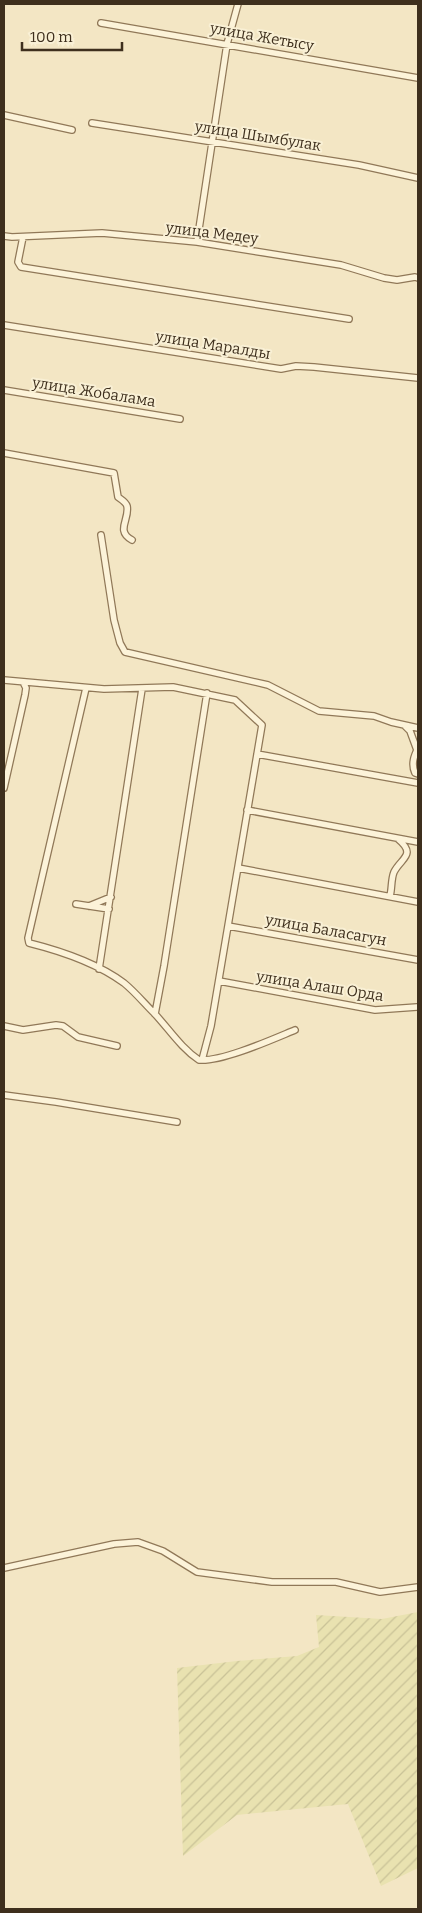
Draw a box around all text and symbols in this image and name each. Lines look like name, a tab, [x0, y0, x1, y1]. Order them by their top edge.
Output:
street label: улица Жетысу	[208, 19, 315, 55]
scale bar	[22, 20, 122, 52]
text: 100 m	[30, 28, 73, 46]
street label: улица Шымбулак	[193, 117, 323, 155]
street label: улица Медеу	[164, 218, 259, 248]
street label: улица Маралды	[153, 327, 272, 363]
street label: улица Жобалама	[30, 373, 157, 411]
street label: улица Баласагун	[263, 910, 388, 950]
street label: улица Алаш Орда	[254, 967, 385, 1005]

